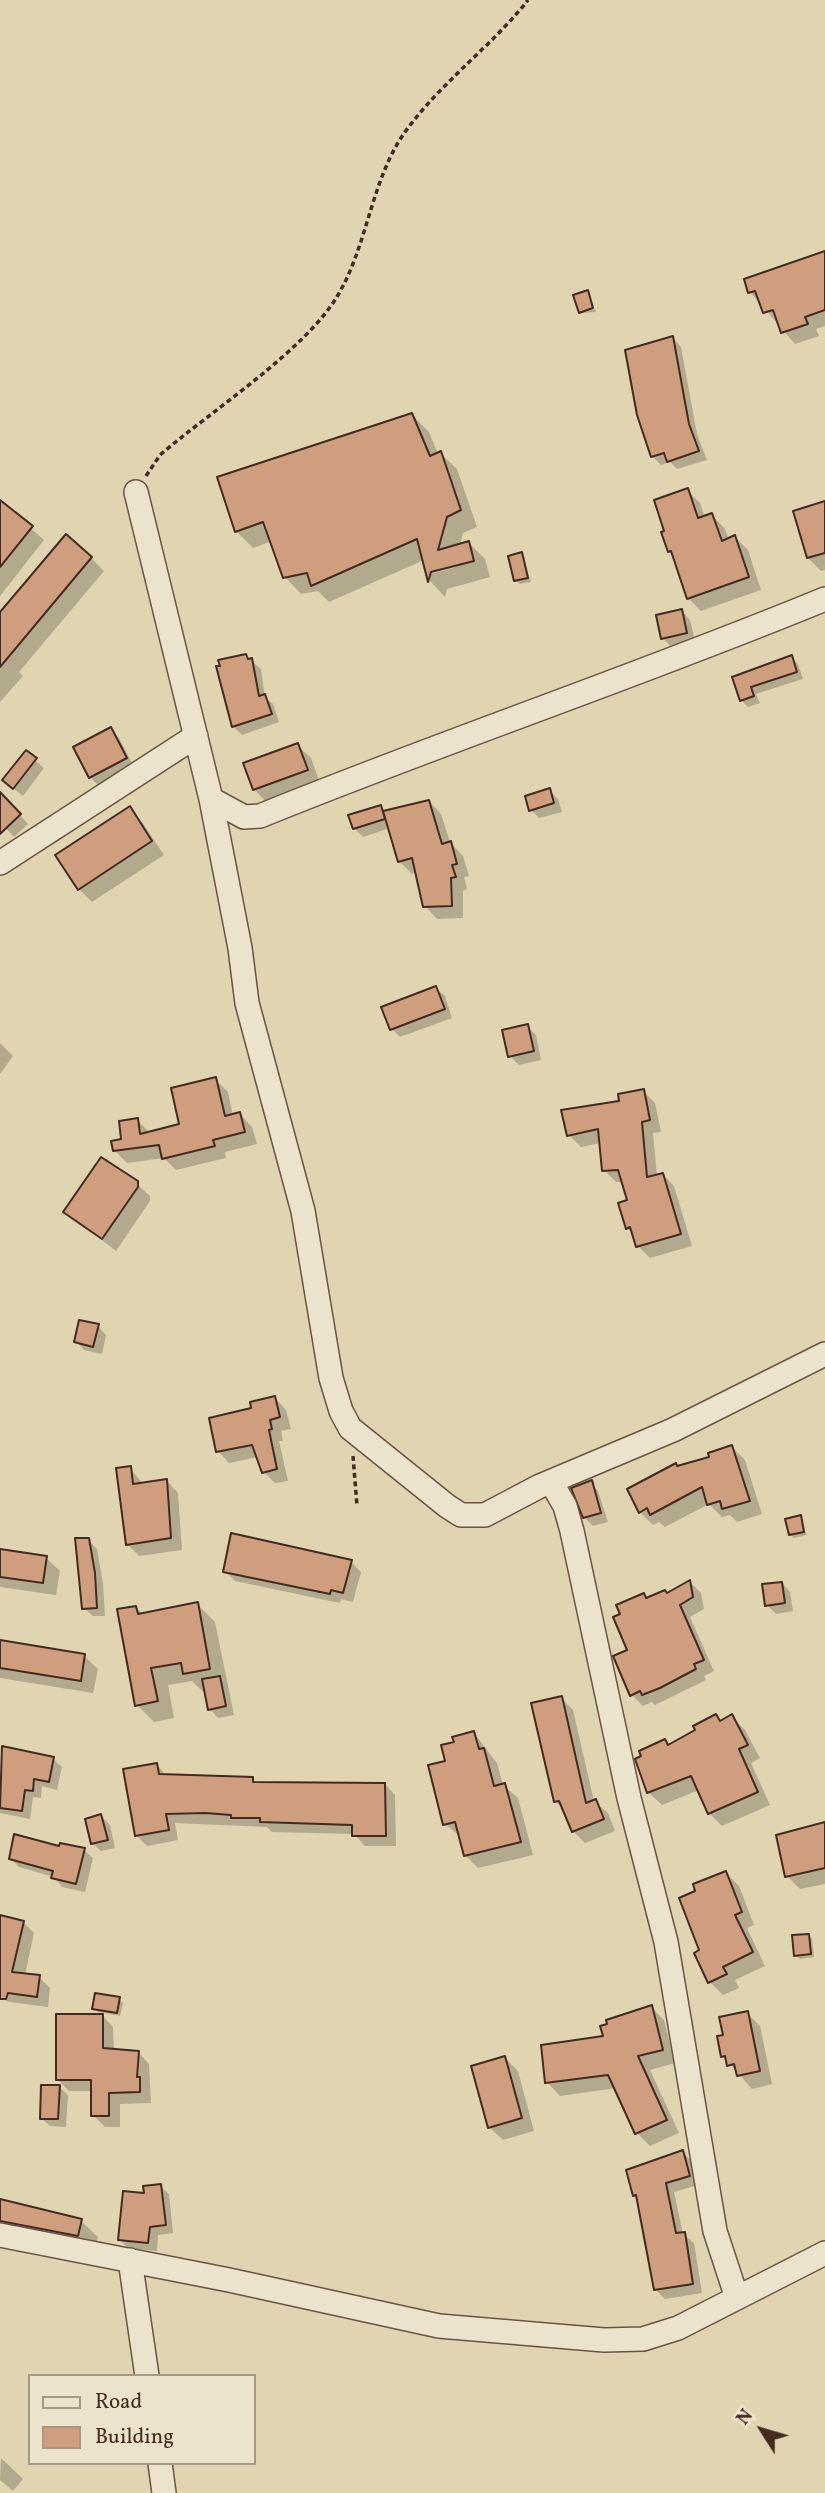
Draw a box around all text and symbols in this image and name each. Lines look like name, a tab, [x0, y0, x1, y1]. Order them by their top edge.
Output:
legend	[28, 2374, 256, 2465]
text: Road	[95, 2388, 142, 2417]
north arrow	[727, 2395, 797, 2465]
text: N	[731, 2404, 760, 2431]
text: Building	[95, 2423, 174, 2452]

